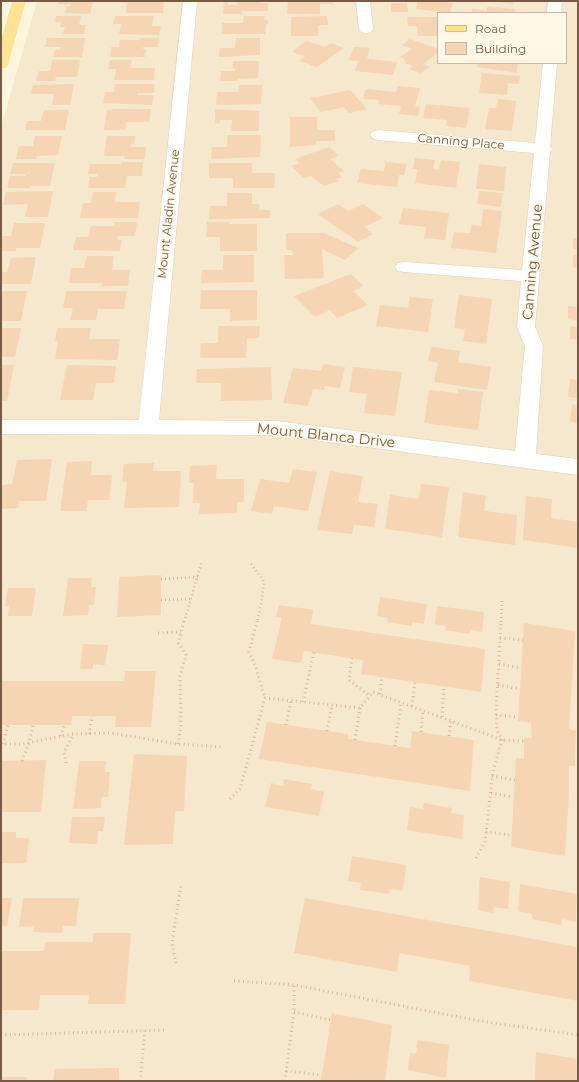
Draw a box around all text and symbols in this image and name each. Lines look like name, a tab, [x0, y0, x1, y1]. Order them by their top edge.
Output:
legend	[437, 12, 567, 64]
text: Road	[475, 21, 506, 36]
text: Building	[475, 41, 526, 56]
street label: Canning Place	[417, 131, 505, 153]
street label: Mount Aladin Avenue	[155, 149, 183, 279]
street label: Canning Avenue	[520, 203, 546, 321]
street label: Mount Blanca Drive	[256, 420, 396, 452]

